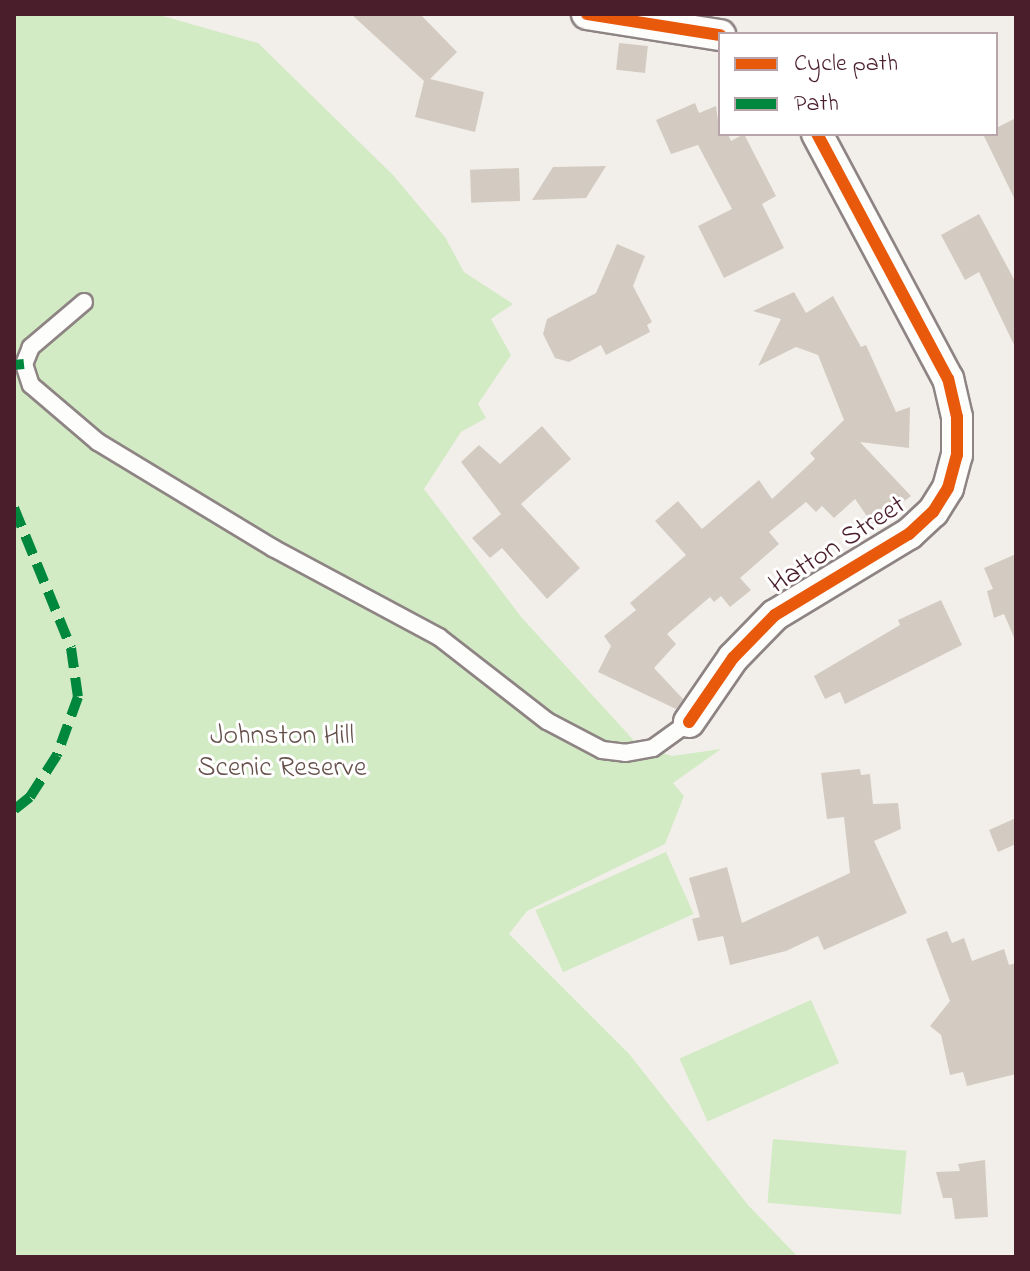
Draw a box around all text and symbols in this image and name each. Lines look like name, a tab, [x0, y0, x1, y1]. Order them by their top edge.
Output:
legend	[718, 32, 998, 136]
text: Cycle path	[794, 47, 898, 82]
text: Path	[794, 87, 839, 122]
street label: Hatton Street	[763, 489, 913, 603]
park label: Johnston Hill Scenic Reserve	[198, 720, 366, 786]

